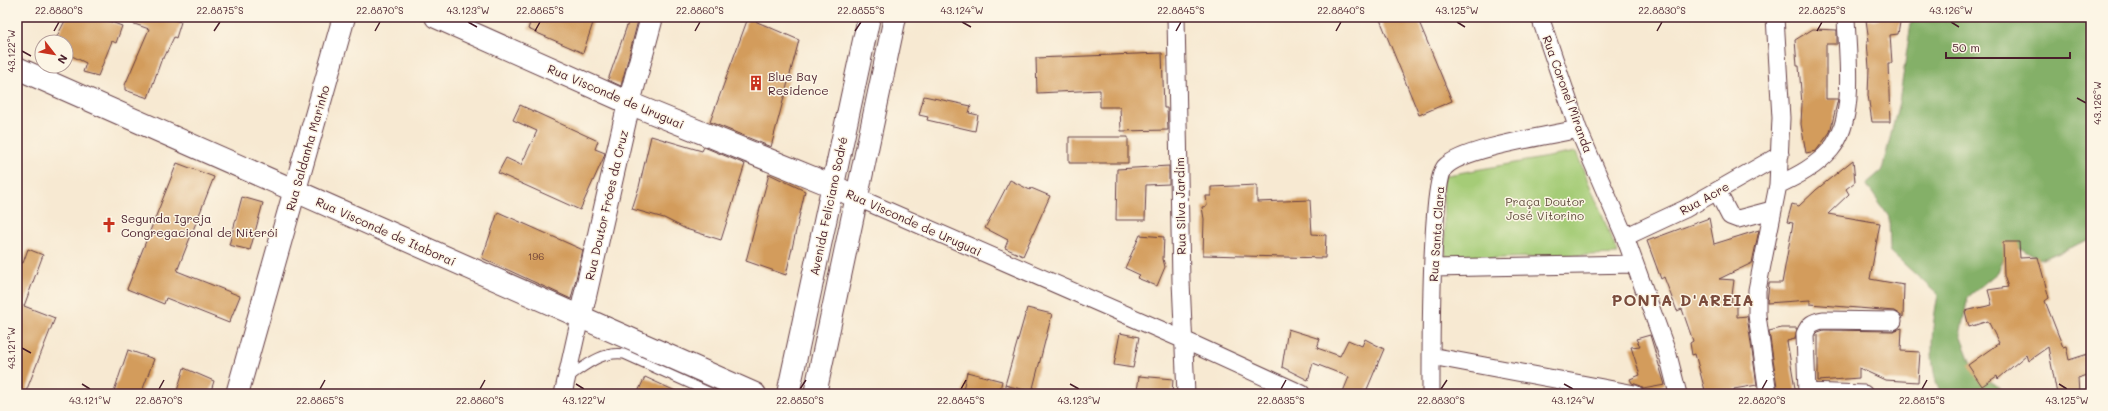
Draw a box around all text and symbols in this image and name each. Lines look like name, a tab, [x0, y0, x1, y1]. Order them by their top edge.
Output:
text: 22.8880°S	[35, 3, 83, 17]
text: 22.8875°S	[196, 3, 244, 17]
text: 22.8870°S	[356, 3, 404, 17]
text: 43.123°W	[446, 3, 490, 17]
text: 22.8865°S	[516, 3, 564, 17]
text: 22.8860°S	[676, 3, 724, 17]
text: 22.8855°S	[837, 3, 885, 17]
text: 43.124°W	[940, 3, 984, 17]
text: 22.8845°S	[1157, 3, 1205, 17]
text: 22.8840°S	[1317, 3, 1365, 17]
text: 43.125°W	[1435, 3, 1479, 17]
text: 22.8830°S	[1638, 3, 1686, 17]
text: 22.8825°S	[1798, 3, 1846, 17]
text: 43.126°W	[1929, 3, 1973, 17]
text: 43.122°W	[4, 29, 18, 72]
street label: Rua Coronel Miranda	[1539, 33, 1597, 155]
north arrow	[34, 34, 74, 74]
scale bar	[1946, 34, 2070, 60]
text: 50 m	[1952, 39, 1980, 55]
text: N	[54, 52, 72, 67]
street label: Rua Visconde de Uruguai	[545, 60, 687, 132]
place label: Blue Bay Residence	[768, 68, 829, 98]
building icon: Blue Bay Residence	[747, 74, 765, 92]
text: 43.126°W	[2090, 81, 2104, 125]
street label: Rua Saldanha Marinho	[281, 83, 333, 213]
street label: Rua Doutor Fróes da Cruz	[581, 128, 631, 282]
street label: Avenida Feliciano Sodré	[805, 135, 851, 277]
street label: Rua Silva Jardim	[1171, 157, 1189, 255]
street label: Rua Acre	[1676, 178, 1732, 218]
street label: Rua Visconde de Uruguai	[844, 185, 984, 259]
street label: Rua Santa Clara	[1425, 186, 1447, 282]
street label: Rua Visconde de Itaboraí	[314, 193, 459, 269]
park label: Praça Doutor José Vitorino	[1505, 193, 1585, 223]
place label: Segunda Igreja Congregacional de Niterói	[121, 210, 278, 240]
church icon: Segunda Igreja Congregacional de Niterói	[100, 216, 118, 234]
house number: 196	[528, 249, 544, 263]
district label: PONTA D'AREIA	[1612, 289, 1754, 310]
text: 43.121°W	[4, 327, 18, 369]
text: 43.121°W	[69, 393, 111, 407]
text: 22.8870°S	[135, 393, 183, 407]
text: 22.8865°S	[296, 393, 344, 407]
text: 22.8860°S	[456, 393, 504, 407]
text: 43.122°W	[563, 393, 606, 407]
text: 22.8850°S	[776, 393, 824, 407]
text: 22.8845°S	[937, 393, 985, 407]
text: 43.123°W	[1057, 393, 1101, 407]
text: 22.8835°S	[1257, 393, 1305, 407]
text: 22.8830°S	[1417, 393, 1465, 407]
text: 43.124°W	[1551, 393, 1595, 407]
text: 22.8820°S	[1738, 393, 1786, 407]
text: 22.8815°S	[1899, 393, 1945, 407]
text: 43.125°W	[2045, 393, 2089, 407]

